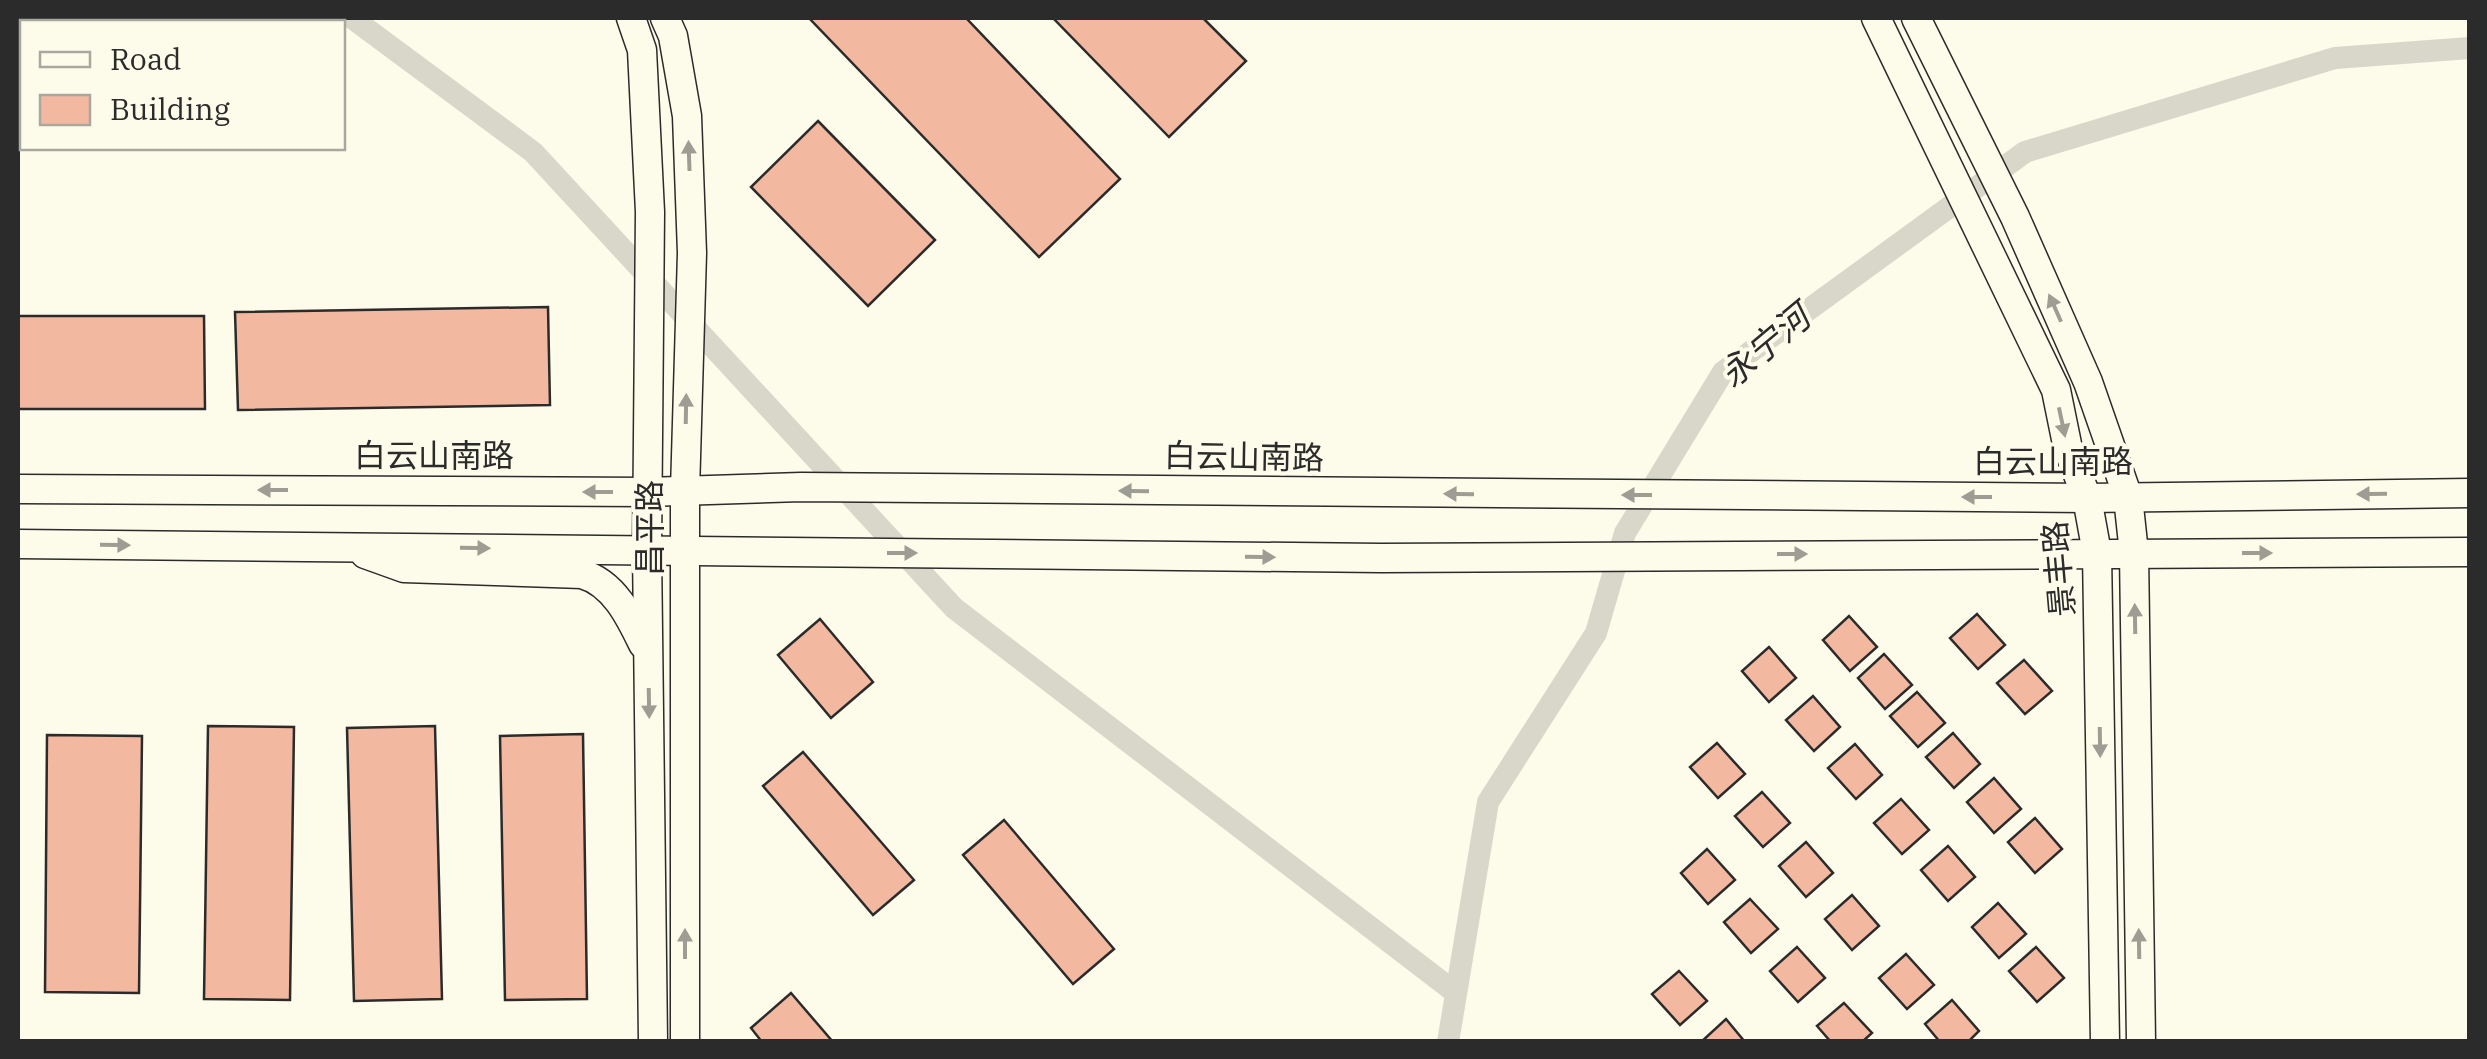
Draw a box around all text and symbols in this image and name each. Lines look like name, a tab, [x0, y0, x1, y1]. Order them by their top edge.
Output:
legend	[20, 20, 345, 150]
text: Road	[110, 39, 182, 78]
text: Building	[110, 89, 230, 128]
one-way arrow	[680, 139, 696, 171]
water label: 永宁河	[1709, 290, 1824, 397]
one-way arrow	[2047, 293, 2063, 323]
one-way arrow	[678, 393, 694, 425]
one-way arrow	[2055, 407, 2071, 438]
street label: 白云山南路	[354, 434, 514, 476]
street label: 白云山南路	[1164, 434, 1324, 478]
street label: 白云山南路	[1973, 440, 2133, 482]
street label: 昌平路	[628, 480, 670, 576]
one-way arrow	[257, 482, 289, 498]
one-way arrow	[582, 483, 614, 499]
one-way arrow	[1118, 483, 1150, 499]
one-way arrow	[1443, 486, 1475, 502]
one-way arrow	[2356, 486, 2388, 502]
one-way arrow	[1620, 487, 1652, 503]
one-way arrow	[1961, 489, 1993, 505]
street label: 景丰路	[2033, 519, 2083, 619]
one-way arrow	[99, 537, 131, 553]
one-way arrow	[459, 541, 491, 557]
one-way arrow	[2242, 545, 2274, 561]
one-way arrow	[887, 546, 919, 562]
one-way arrow	[1777, 546, 1809, 562]
one-way arrow	[1245, 549, 1277, 565]
one-way arrow	[2127, 603, 2143, 635]
one-way arrow	[641, 687, 657, 719]
one-way arrow	[2092, 726, 2108, 758]
one-way arrow	[677, 928, 693, 960]
one-way arrow	[2131, 928, 2147, 960]

